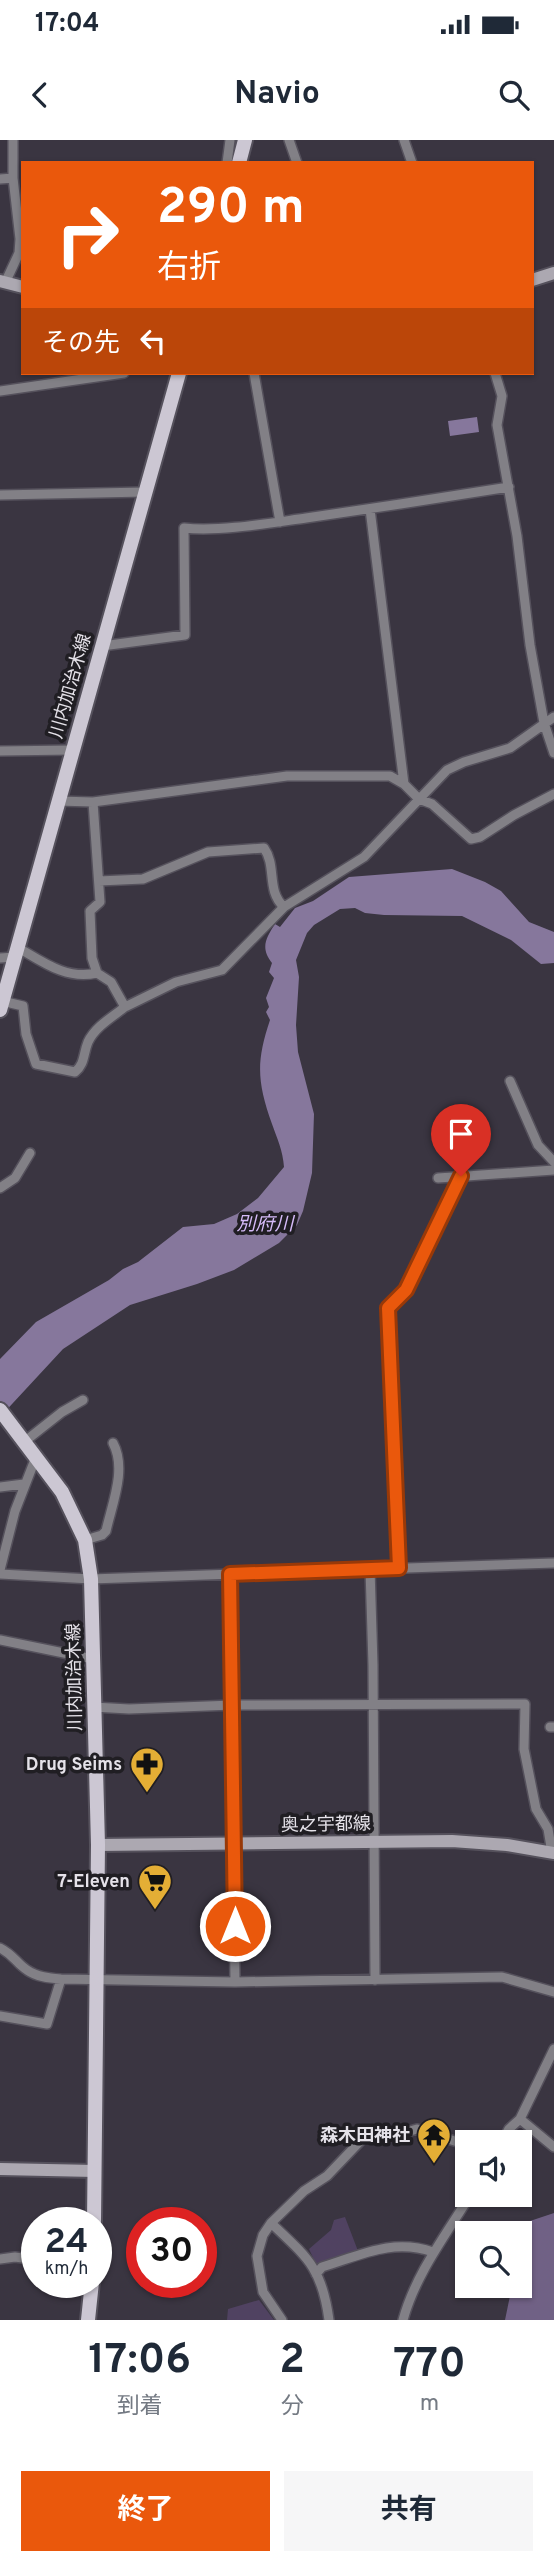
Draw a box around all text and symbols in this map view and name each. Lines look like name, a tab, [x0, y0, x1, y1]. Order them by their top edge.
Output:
text: 17:04	[35, 8, 99, 41]
text: Navio	[234, 75, 320, 115]
icon: back	[21, 76, 59, 114]
icon: search	[495, 76, 533, 114]
text: 290 m	[157, 179, 305, 241]
icon: right	[42, 189, 133, 280]
text: 右折	[157, 249, 221, 289]
icon: left	[134, 322, 172, 360]
text: その先	[42, 328, 120, 361]
street label: 川内加治木線	[46, 631, 97, 741]
pin	[431, 1104, 491, 1176]
icon: arrive	[442, 1115, 480, 1153]
water label: 別府川	[236, 1213, 295, 1237]
street label: 川内加治木線	[63, 1623, 88, 1731]
pharmacy icon: Drug Seims	[128, 1745, 166, 1794]
place label: Drug Seims	[26, 1754, 122, 1777]
street label: 奥之宇都線	[281, 1813, 371, 1838]
supermarket icon: 7-Eleven	[136, 1862, 174, 1911]
place label: 7-Eleven	[57, 1871, 130, 1894]
position arrow	[198, 1889, 272, 1963]
temple icon: 森木田神社	[415, 2116, 453, 2165]
place label: 森木田神社	[320, 2125, 410, 2148]
map controls	[455, 2130, 532, 2298]
button: sound	[455, 2130, 532, 2207]
speed limit sign: 30	[126, 2207, 217, 2298]
text: 24	[45, 2221, 88, 2265]
button: search	[455, 2221, 532, 2298]
text: km/h	[45, 2258, 88, 2281]
text: 17:06	[88, 2335, 191, 2388]
text: 2	[279, 2335, 305, 2388]
text: 770	[393, 2339, 466, 2392]
text: m	[420, 2390, 439, 2419]
text: 到着	[117, 2393, 163, 2422]
text: 分	[281, 2393, 304, 2422]
button: 終了	[21, 2471, 270, 2551]
button: 共有	[284, 2471, 533, 2551]

